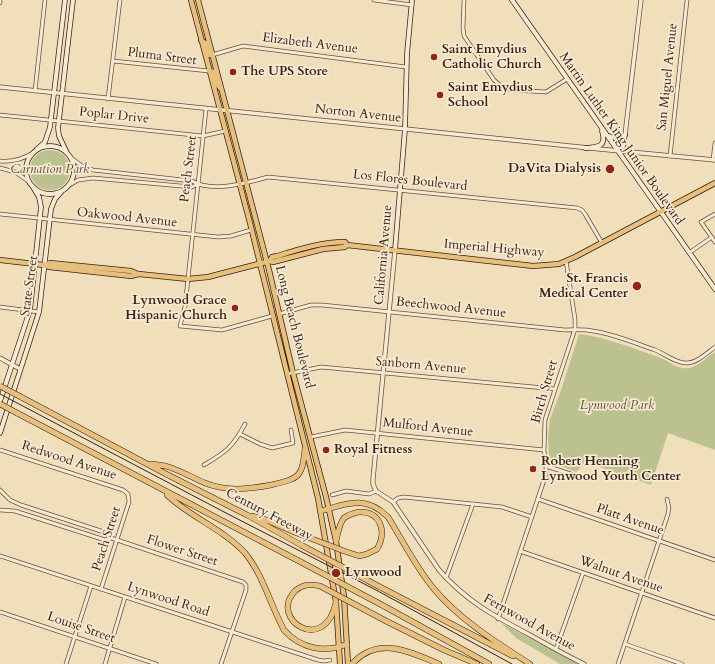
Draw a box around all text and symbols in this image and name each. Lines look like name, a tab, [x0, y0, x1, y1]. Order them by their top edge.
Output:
street label: San Miguel Avenue	[655, 22, 681, 132]
street label: Elizabeth Avenue	[261, 30, 359, 58]
place label: Saint Emydius Catholic Church	[442, 42, 542, 73]
street label: Pluma Street	[127, 45, 197, 69]
street label: Martin Luther King Junior Boulevard	[555, 50, 687, 228]
marker: Saint Emydius Catholic Church	[429, 52, 439, 62]
place label: The UPS Store	[241, 64, 328, 80]
marker: The UPS Store	[228, 67, 238, 77]
place label: Saint Emydius School	[448, 80, 533, 111]
marker: Saint Emydius School	[435, 90, 445, 100]
street label: Norton Avenue	[314, 102, 402, 126]
street label: Poplar Drive	[78, 105, 150, 127]
street label: Peach Street	[177, 135, 201, 203]
place label: DaVita Dialysis	[508, 161, 601, 177]
park label: Carnation Park	[10, 162, 90, 178]
marker: DaVita Dialysis	[604, 163, 616, 175]
street label: Los Flores Boulevard	[352, 167, 468, 195]
street label: California Avenue	[372, 204, 396, 306]
street label: Oakwood Avenue	[76, 205, 178, 231]
street label: Imperial Highway	[443, 237, 545, 261]
street label: State Street	[18, 255, 42, 317]
street label: Long Beach Boulevard	[271, 264, 317, 390]
place label: St. Francis Medical Center	[539, 271, 628, 302]
marker: St. Francis Medical Center	[631, 280, 643, 292]
place label: Lynwood Grace Hispanic Church	[125, 293, 227, 324]
street label: Beechwood Avenue	[395, 294, 507, 322]
marker: Lynwood Grace Hispanic Church	[230, 303, 240, 313]
street label: Sanborn Avenue	[375, 354, 467, 378]
street label: Birch Street	[529, 359, 561, 425]
park label: Lynwood Park	[580, 398, 654, 414]
street label: Mulford Avenue	[382, 415, 474, 441]
street label: Redwood Avenue	[20, 438, 118, 484]
place label: Royal Fitness	[334, 442, 412, 458]
marker: Royal Fitness	[321, 445, 331, 455]
place label: Robert Henning Lynwood Youth Center	[541, 454, 681, 485]
marker: Robert Henning Lynwood Youth Center	[528, 464, 538, 474]
street label: Century Freeway	[223, 485, 315, 545]
street label: Platt Avenue	[594, 501, 666, 539]
street label: Peach Street	[89, 505, 125, 573]
street label: Flower Street	[145, 532, 219, 570]
street label: Walnut Avenue	[577, 553, 665, 597]
place label: Lynwood	[345, 565, 402, 581]
marker: Lynwood	[330, 567, 342, 579]
street label: Lynwood Road	[125, 579, 211, 621]
street label: Fernwood Avenue	[480, 591, 578, 655]
street label: Louise Street	[45, 609, 117, 647]

